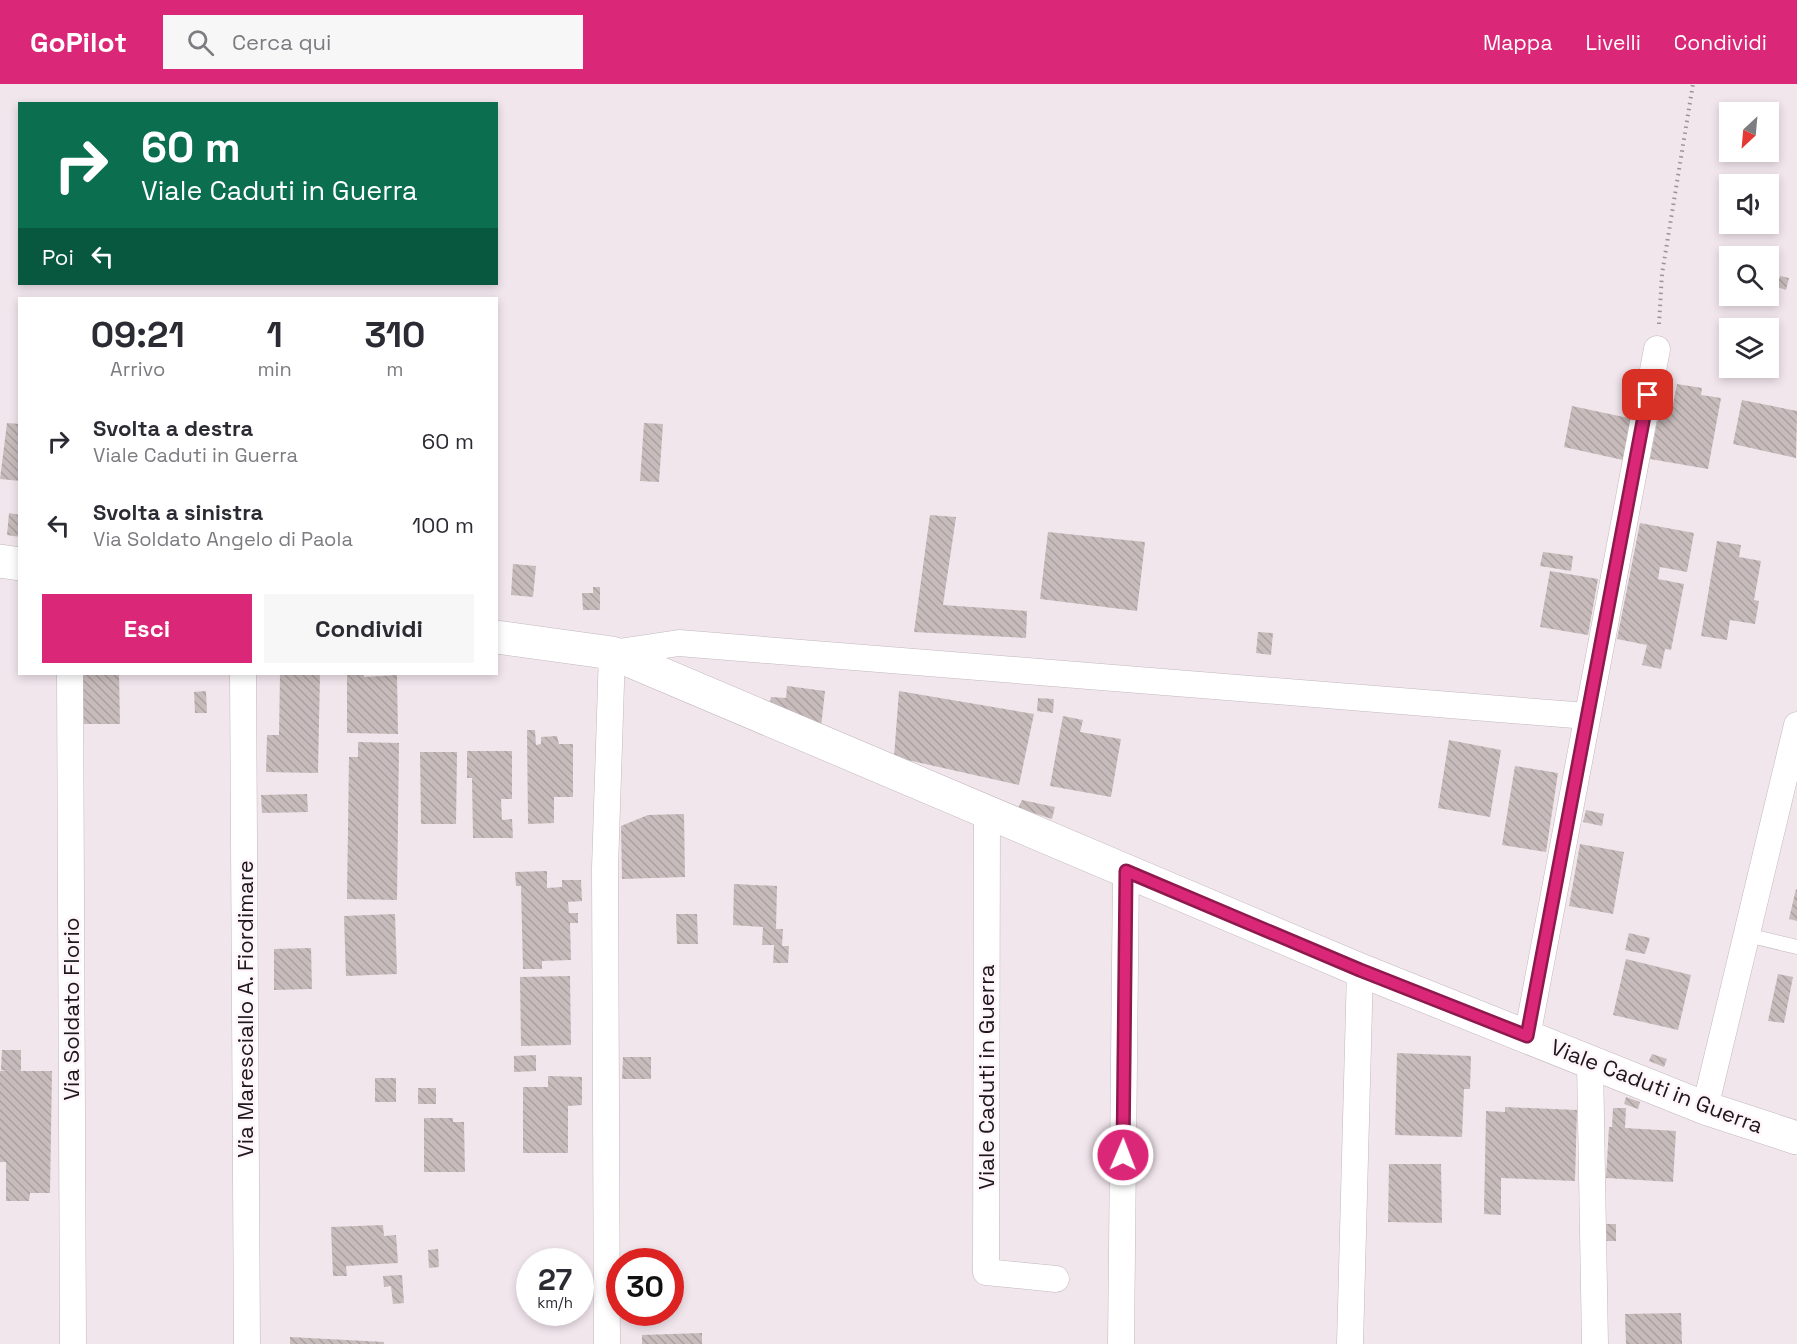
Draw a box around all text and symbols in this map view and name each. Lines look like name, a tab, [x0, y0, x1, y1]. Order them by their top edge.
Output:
search box	[163, 15, 583, 69]
text: GoPilot	[30, 24, 127, 60]
icon: search	[184, 26, 217, 59]
text: Cerca qui	[232, 28, 331, 56]
text: Mappa	[1483, 29, 1552, 56]
text: Livelli	[1585, 29, 1641, 56]
text: Condividi	[1674, 29, 1767, 56]
north arrow	[1719, 102, 1779, 162]
map controls	[1719, 102, 1779, 378]
text: 60 m	[141, 121, 241, 174]
icon: right	[42, 126, 120, 204]
text: Viale Caduti in Guerra	[141, 173, 418, 208]
button: sound	[1719, 174, 1779, 234]
icon: left	[86, 240, 119, 273]
text: Poi	[42, 243, 74, 271]
button: search	[1719, 246, 1779, 306]
text: 09:21	[91, 312, 185, 358]
text: 1	[266, 312, 283, 358]
text: 310	[364, 312, 425, 358]
button: layers	[1719, 318, 1779, 378]
text: Arrivo	[110, 356, 165, 382]
text: min	[257, 356, 292, 382]
text: m	[386, 356, 403, 382]
pin	[1622, 369, 1673, 420]
icon: arrive	[1631, 378, 1664, 411]
text: Svolta a destra	[93, 414, 253, 442]
icon: right	[42, 425, 75, 458]
text: 60 m	[422, 427, 474, 455]
text: Viale Caduti in Guerra	[93, 442, 298, 468]
text: Svolta a sinistra	[93, 498, 263, 526]
icon: left	[42, 509, 75, 542]
text: 100 m	[412, 511, 474, 539]
text: Via Soldato Angelo di Paola	[93, 526, 353, 552]
button: Esci	[42, 594, 252, 663]
button: Condividi	[264, 594, 474, 663]
street label: Via Maresciallo A. Fiordimare	[231, 860, 259, 1158]
street label: Via Soldato Florio	[57, 917, 85, 1101]
street label: Viale Caduti in Guerra	[972, 964, 1000, 1190]
street label: Viale Caduti in Guerra	[1547, 1033, 1768, 1140]
position arrow	[1091, 1123, 1155, 1187]
speed limit sign: 30	[606, 1248, 684, 1326]
text: 27	[538, 1260, 572, 1299]
text: km/h	[537, 1293, 573, 1312]

